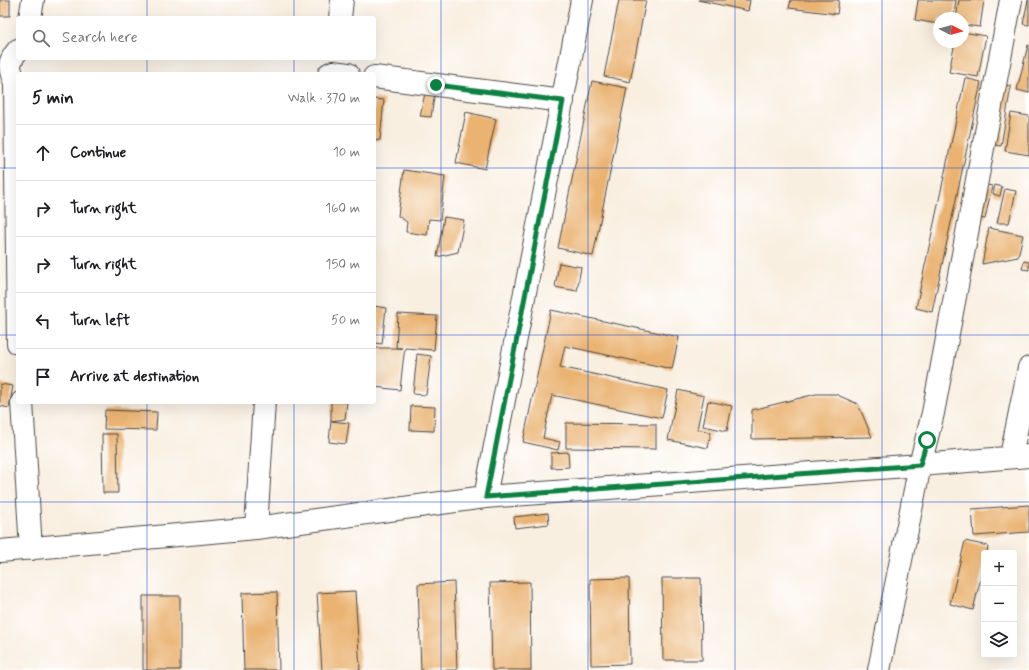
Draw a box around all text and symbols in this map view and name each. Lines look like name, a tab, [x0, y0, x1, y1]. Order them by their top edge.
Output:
north arrow	[933, 12, 969, 48]
search box	[16, 16, 376, 60]
icon: search	[30, 27, 52, 49]
text: Search here	[62, 28, 138, 48]
route end	[427, 76, 445, 94]
text: 5 min	[32, 87, 74, 109]
text: Walk · 370 m	[288, 90, 360, 107]
icon: ahead	[32, 142, 54, 164]
text: Continue	[70, 143, 126, 163]
text: 10 m	[333, 144, 360, 161]
icon: right	[32, 198, 54, 220]
text: Turn right	[70, 199, 137, 219]
text: 160 m	[325, 200, 360, 217]
icon: right	[32, 254, 54, 276]
text: Turn right	[70, 255, 137, 275]
text: 150 m	[326, 256, 360, 273]
icon: left	[32, 310, 54, 332]
text: Turn left	[70, 311, 130, 331]
text: 50 m	[331, 312, 360, 329]
icon: arrive	[32, 366, 54, 388]
text: Arrive at destination	[70, 367, 199, 387]
route start	[918, 431, 936, 449]
map controls	[981, 550, 1017, 658]
button: +	[981, 550, 1017, 586]
button: −	[981, 586, 1017, 622]
button: layers	[981, 622, 1017, 658]

